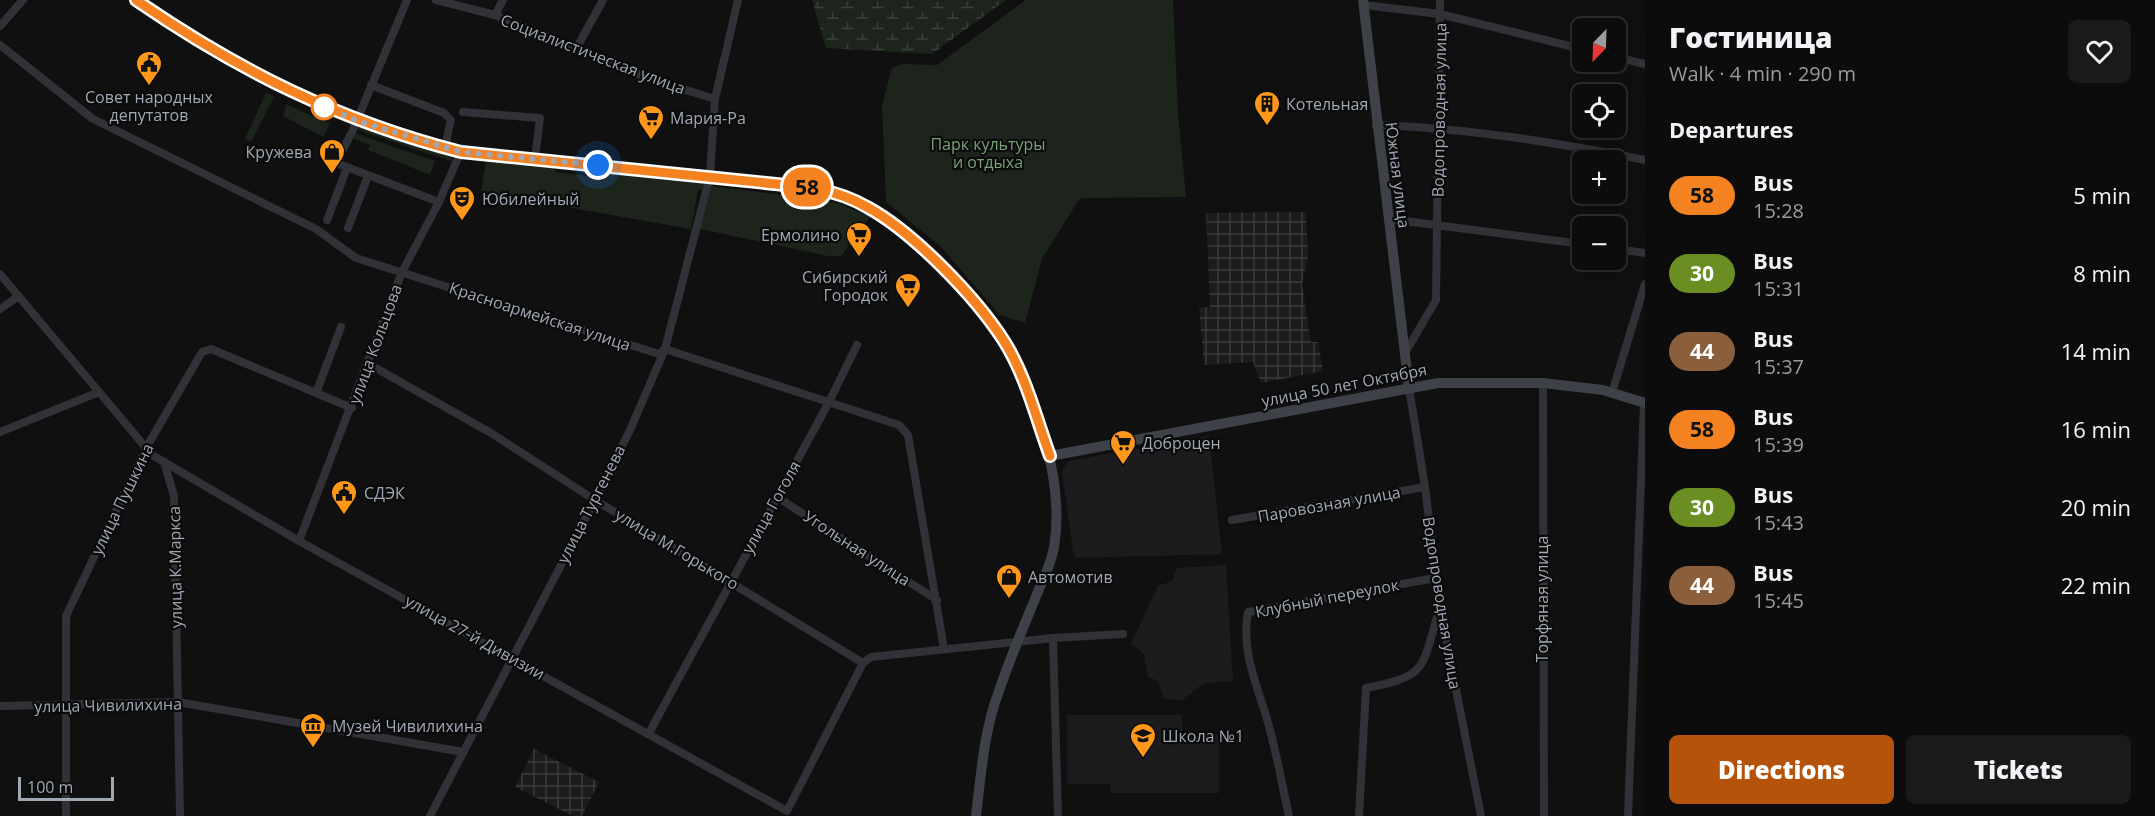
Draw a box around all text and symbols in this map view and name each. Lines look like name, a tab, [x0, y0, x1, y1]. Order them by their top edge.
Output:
street label: Социалистическая улица	[497, 9, 689, 99]
north arrow	[1572, 18, 1626, 72]
map controls	[1572, 18, 1626, 270]
text: Гостиница	[1669, 18, 1832, 56]
button: heart	[2068, 20, 2131, 83]
street label: Водопроводная улица	[1426, 23, 1452, 197]
public building icon: Совет народных депутатов	[134, 49, 164, 87]
text: Walk · 4 min · 290 m	[1669, 60, 1856, 87]
button: locate	[1572, 84, 1626, 138]
place label: Совет народных депутатов	[85, 86, 214, 126]
building icon: Котельная	[1252, 89, 1282, 127]
place label: Котельная	[1286, 93, 1368, 115]
unlabelled marker	[311, 94, 337, 120]
supermarket icon: Мария-Ра	[636, 103, 666, 141]
place label: Мария-Ра	[670, 107, 746, 129]
text: Departures	[1669, 114, 1793, 144]
street label: Южная улица	[1381, 121, 1415, 229]
park label: Парк культуры и отдыха	[930, 133, 1046, 173]
shop icon: Кружева	[317, 137, 347, 175]
place label: Кружева	[246, 141, 312, 163]
your location	[583, 150, 613, 180]
button: +	[1572, 150, 1626, 204]
text: Bus	[1753, 167, 1793, 197]
line badge: 58	[780, 168, 834, 207]
text: 58	[795, 173, 819, 201]
text: 5 min	[2073, 180, 2131, 210]
text: 58	[1690, 181, 1714, 209]
theatre icon: Юбилейный	[447, 184, 477, 222]
place label: Юбилейный	[482, 188, 579, 210]
text: 15:28	[1753, 197, 1804, 224]
button: −	[1572, 216, 1626, 270]
supermarket icon: Ермолино	[844, 220, 874, 258]
place label: Ермолино	[761, 224, 840, 246]
text: Bus	[1753, 245, 1793, 275]
text: 8 min	[2073, 258, 2131, 288]
text: 30	[1690, 259, 1714, 287]
place label: Сибирский Городок	[802, 266, 889, 306]
supermarket icon: Сибирский Городок	[893, 271, 923, 309]
text: 15:31	[1753, 275, 1804, 302]
street label: Красноармейская улица	[446, 276, 634, 356]
street label: улица Кольцова	[343, 281, 407, 407]
text: Bus	[1753, 323, 1793, 353]
text: 14 min	[2061, 336, 2131, 366]
text: 44	[1690, 337, 1714, 365]
text: 15:37	[1753, 353, 1804, 380]
street label: улица 50 лет Октября	[1259, 358, 1429, 412]
text: Bus	[1753, 401, 1793, 431]
text: 16 min	[2061, 414, 2131, 444]
text: 58	[1690, 415, 1714, 443]
supermarket icon: Доброцен	[1108, 428, 1138, 466]
text: 15:39	[1753, 431, 1804, 458]
place label: Доброцен	[1142, 432, 1221, 454]
street label: улица Пушкина	[85, 439, 159, 559]
street label: улица Тургенева	[552, 441, 630, 567]
street label: улица Гоголя	[736, 457, 806, 557]
public building icon: СДЭК	[329, 478, 359, 516]
text: Bus	[1753, 479, 1793, 509]
street label: Паровозная улица	[1256, 481, 1402, 527]
place label: СДЭК	[364, 482, 405, 504]
text: 20 min	[2061, 492, 2131, 522]
text: 30	[1690, 493, 1714, 521]
street label: улица М.Горького	[611, 503, 743, 595]
street label: Угольная улица	[799, 505, 915, 591]
street label: улица К.Маркса	[163, 506, 187, 628]
text: 15:43	[1753, 509, 1804, 536]
street label: Водопроводная улица	[1417, 515, 1467, 691]
street label: Торфяная улица	[1531, 536, 1553, 662]
text: Bus	[1753, 557, 1793, 587]
shop icon: Автомотив	[994, 562, 1024, 600]
place label: Автомотив	[1028, 566, 1113, 588]
text: 22 min	[2061, 570, 2131, 600]
text: 44	[1690, 571, 1714, 599]
street label: Клубный переулок	[1253, 573, 1401, 623]
text: 15:45	[1753, 587, 1804, 614]
street label: улица 27-й Дивизии	[401, 589, 549, 685]
street label: улица Чивилихина	[34, 693, 182, 717]
museum icon: Музей Чивилихина	[298, 711, 328, 749]
place label: Музей Чивилихина	[332, 715, 483, 737]
school or university icon: Школа №1	[1128, 721, 1158, 759]
place label: Школа №1	[1162, 725, 1244, 747]
button: Directions	[1669, 735, 1894, 804]
button: Tickets	[1906, 735, 2131, 804]
scale bar	[18, 774, 114, 802]
text: 100 m	[27, 776, 73, 798]

